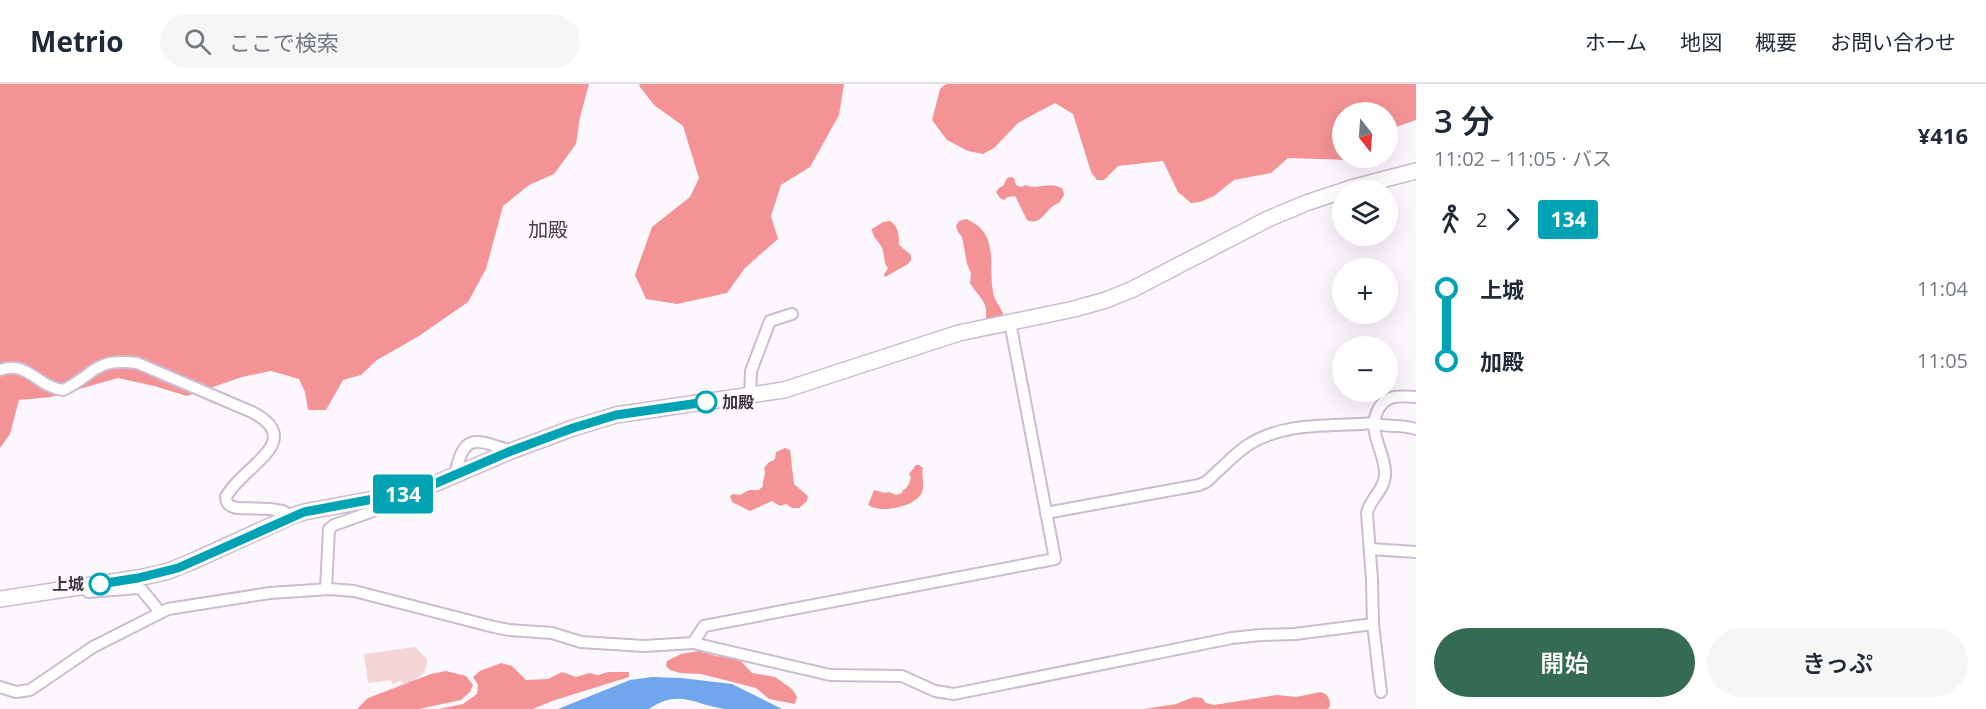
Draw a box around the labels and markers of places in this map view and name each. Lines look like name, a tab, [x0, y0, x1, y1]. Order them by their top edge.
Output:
marker: 加殿	[695, 391, 717, 413]
place label: 加殿	[722, 391, 754, 413]
place label: 上城	[52, 573, 84, 595]
marker: 上城	[89, 573, 111, 595]

